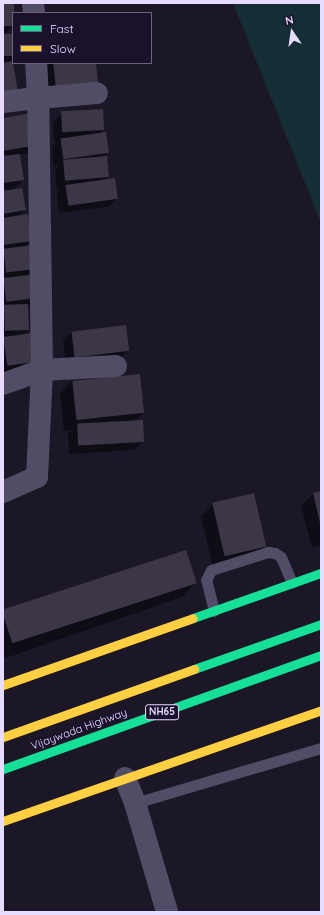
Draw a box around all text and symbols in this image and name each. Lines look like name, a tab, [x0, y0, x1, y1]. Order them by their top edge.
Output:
legend	[12, 12, 152, 64]
north arrow	[272, 12, 312, 52]
text: N	[284, 13, 295, 28]
text: Fast	[50, 21, 74, 36]
text: Slow	[50, 41, 76, 56]
road number: NH65	[145, 704, 179, 720]
street label: Vijaywada Highway	[29, 705, 129, 753]

